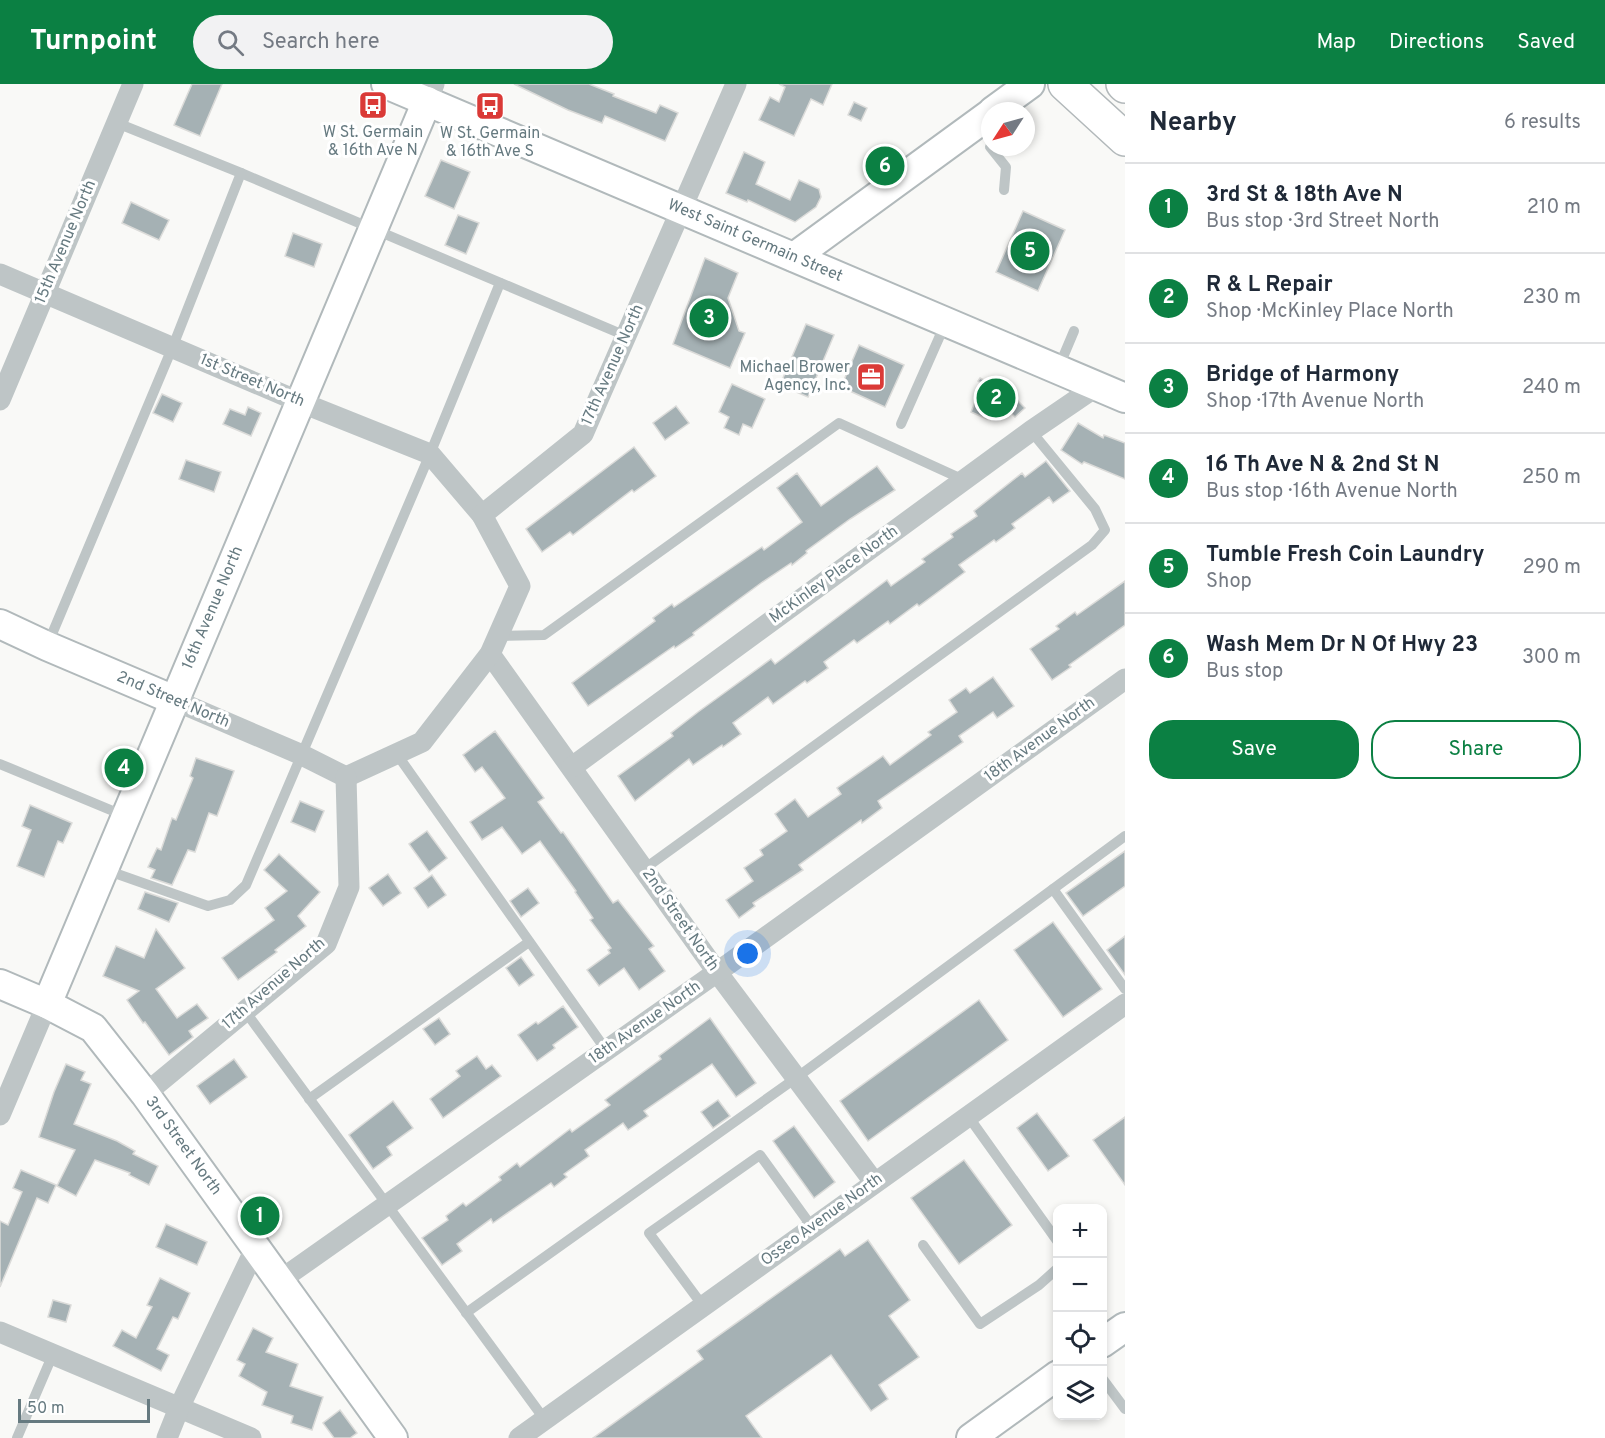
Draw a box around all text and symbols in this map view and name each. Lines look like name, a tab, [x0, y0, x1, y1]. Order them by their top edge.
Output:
search box	[193, 15, 613, 69]
text: Turnpoint	[30, 24, 157, 60]
icon: search	[214, 26, 247, 59]
text: Search here	[262, 29, 379, 56]
text: Map	[1316, 29, 1356, 56]
text: Directions	[1389, 29, 1484, 56]
text: Saved	[1517, 29, 1575, 56]
bus stop icon: W St. Germain & 16th Ave N	[357, 89, 389, 121]
bus stop icon: W St. Germain & 16th Ave S	[474, 90, 506, 122]
north arrow	[981, 102, 1035, 156]
text: Nearby	[1149, 107, 1237, 140]
text: 6 results	[1504, 110, 1581, 136]
place label: W St. Germain & 16th Ave N	[323, 123, 423, 161]
place label: W St. Germain & 16th Ave S	[440, 124, 540, 162]
pin: 6	[866, 144, 904, 188]
street label: 15th Avenue North	[31, 177, 101, 307]
text: 3rd St & 18th Ave N	[1206, 182, 1403, 209]
street label: West Saint Germain Street	[664, 195, 846, 287]
text: 1	[1165, 195, 1173, 221]
text: 210 m	[1527, 195, 1581, 221]
text: Bus stop · 3rd Street North	[1206, 209, 1440, 235]
pin: 5	[1010, 228, 1050, 274]
text: R & L Repair	[1206, 272, 1333, 299]
text: 2	[1162, 285, 1175, 311]
text: 230 m	[1522, 285, 1581, 311]
pin: 3	[690, 296, 728, 340]
text: Shop · McKinley Place North	[1206, 299, 1454, 325]
street label: 17th Avenue North	[577, 301, 649, 429]
street label: 1st Street North	[197, 350, 307, 412]
place label: Michael Brower Agency, Inc.	[739, 358, 850, 396]
office icon: Michael Brower Agency, Inc.	[855, 361, 887, 393]
text: Bridge of Harmony	[1206, 362, 1399, 389]
text: 3	[1163, 375, 1175, 401]
text: 240 m	[1522, 375, 1581, 401]
pin: 2	[976, 376, 1016, 420]
text: Shop · 17th Avenue North	[1206, 389, 1424, 415]
text: 16 Th Ave N & 2nd St N	[1206, 452, 1439, 479]
text: 4	[1162, 465, 1175, 491]
text: 250 m	[1522, 465, 1581, 491]
text: Bus stop · 16th Avenue North	[1206, 479, 1458, 505]
street label: McKinley Place North	[766, 522, 902, 628]
text: Tumble Fresh Coin Laundry	[1206, 542, 1485, 569]
street label: 16th Avenue North	[178, 543, 248, 673]
text: 5	[1162, 555, 1175, 581]
text: 290 m	[1523, 555, 1581, 581]
text: Shop	[1206, 569, 1252, 595]
text: Wash Mem Dr N Of Hwy 23	[1206, 632, 1478, 659]
text: 6	[1162, 645, 1175, 671]
text: 300 m	[1522, 645, 1581, 671]
text: Bus stop	[1206, 659, 1283, 685]
street label: 2nd Street North	[113, 667, 233, 733]
street label: 18th Avenue North	[981, 693, 1099, 787]
button: Save	[1149, 720, 1359, 779]
button: Share	[1371, 720, 1581, 779]
pin: 4	[104, 746, 144, 790]
street label: 2nd Street North	[637, 865, 723, 975]
street label: 17th Avenue North	[218, 934, 330, 1034]
your location	[733, 939, 762, 968]
street label: 18th Avenue North	[585, 977, 705, 1069]
street label: 3rd Street North	[140, 1093, 226, 1199]
street label: Osseo Avenue North	[757, 1169, 887, 1271]
pin: 1	[240, 1194, 280, 1238]
map controls	[1053, 1204, 1107, 1420]
button: +	[1053, 1204, 1107, 1258]
button: −	[1053, 1258, 1107, 1312]
button: locate	[1053, 1312, 1107, 1366]
button: layers	[1053, 1366, 1107, 1420]
scale bar	[18, 1396, 150, 1424]
text: 50 m	[27, 1399, 65, 1419]

